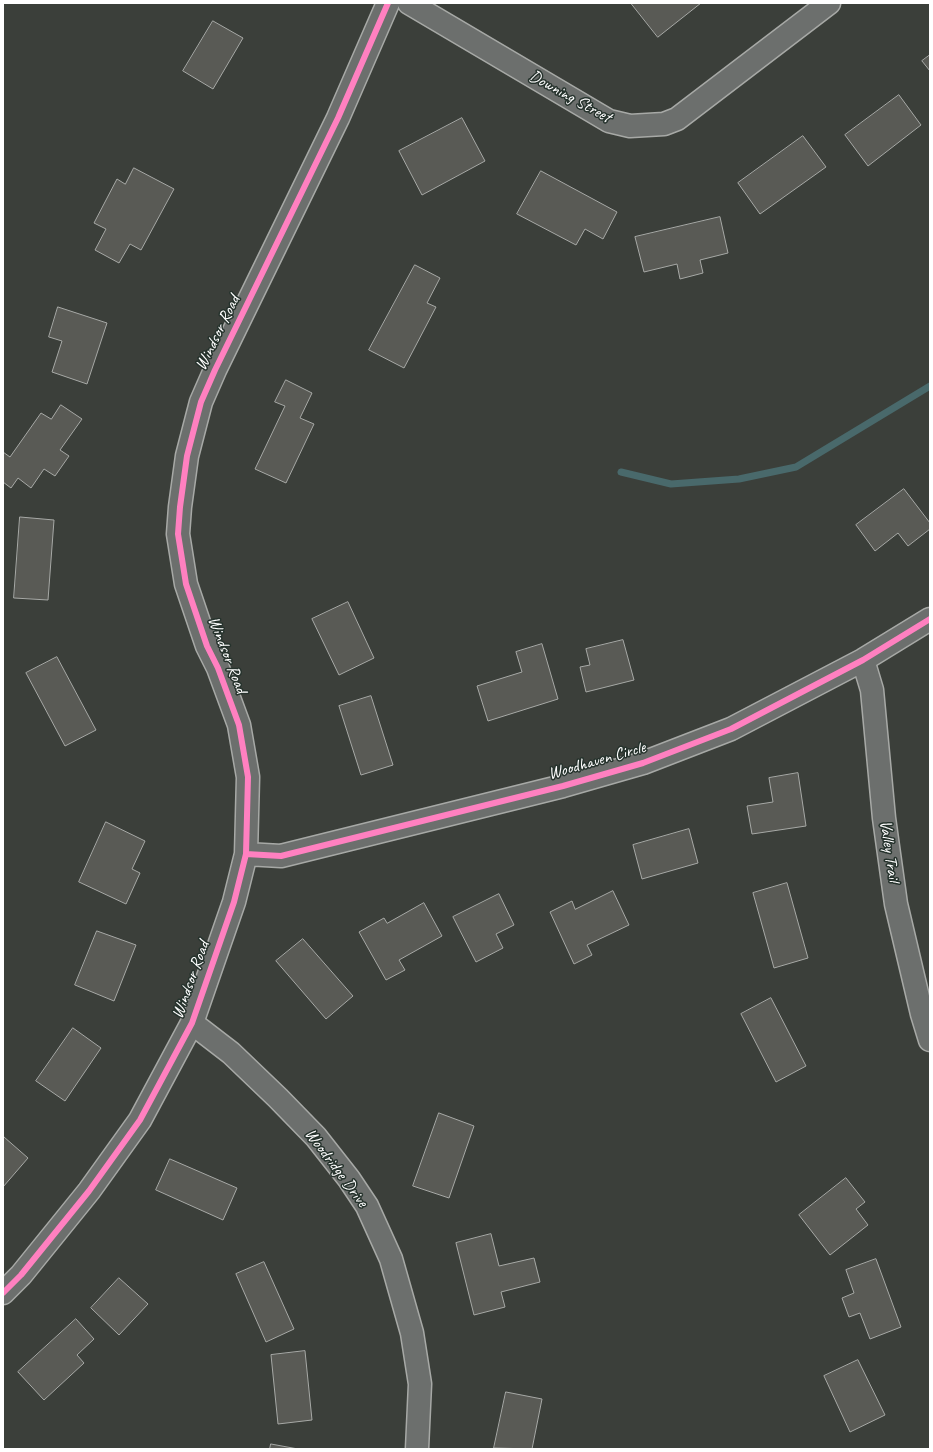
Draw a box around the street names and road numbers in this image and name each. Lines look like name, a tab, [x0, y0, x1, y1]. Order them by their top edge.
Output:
street label: Downing Street	[526, 66, 614, 128]
street label: Windsor Road	[191, 292, 245, 374]
street label: Windsor Road	[203, 614, 251, 696]
street label: Woodhaven Circle	[546, 737, 648, 785]
street label: Valley Trail	[875, 819, 903, 883]
street label: Windsor Road	[168, 939, 214, 1021]
street label: Woodridge Drive	[300, 1125, 372, 1211]

